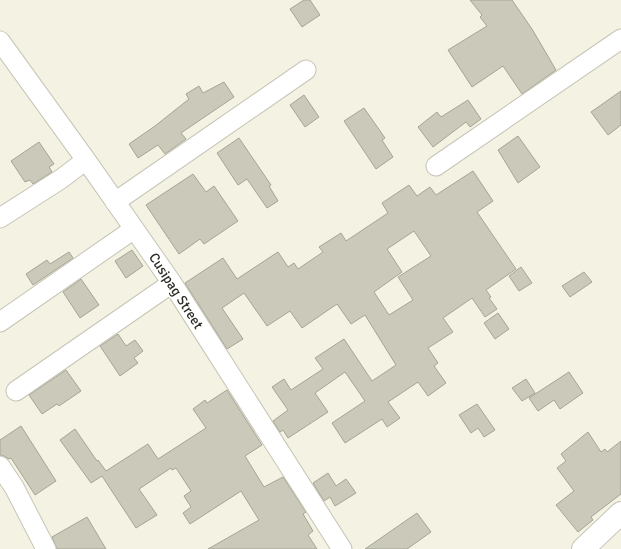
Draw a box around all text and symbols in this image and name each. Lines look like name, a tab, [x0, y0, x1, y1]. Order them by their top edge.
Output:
street label: Cusipag Street	[145, 250, 207, 332]

